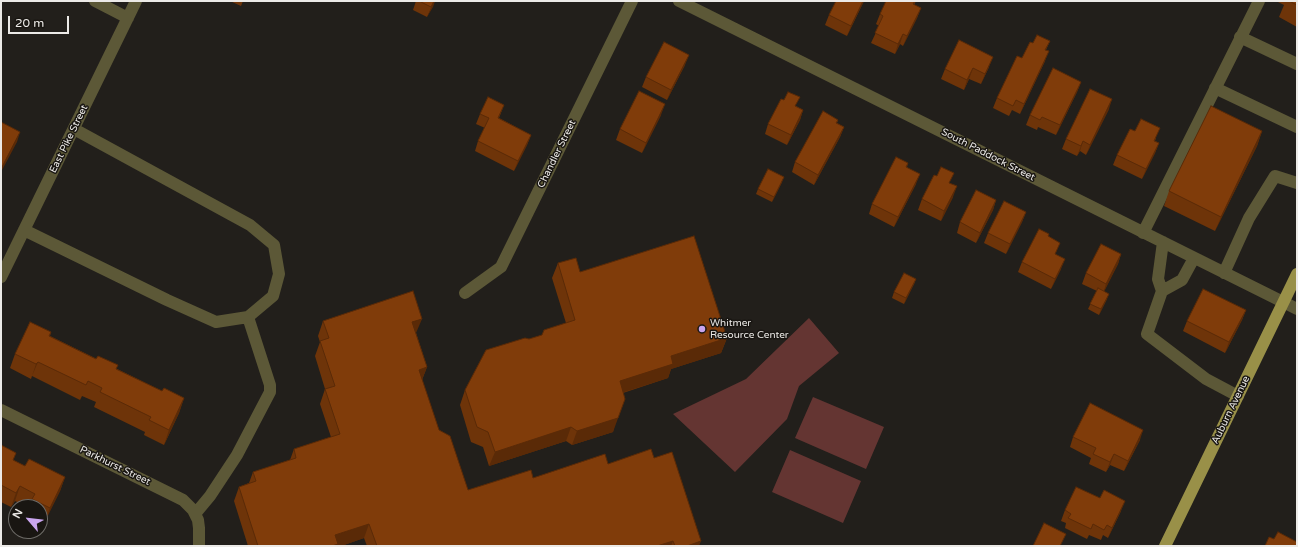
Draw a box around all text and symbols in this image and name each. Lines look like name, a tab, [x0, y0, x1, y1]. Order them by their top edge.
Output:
scale bar	[10, 8, 71, 34]
text: 20 m	[15, 16, 44, 30]
street label: East Pike Street	[47, 103, 91, 175]
street label: Chandler Street	[535, 118, 579, 190]
street label: South Paddock Street	[939, 126, 1037, 184]
place label: Whitmer Resource Center	[710, 317, 789, 340]
marker: Whitmer Resource Center	[697, 324, 707, 334]
street label: Auburn Avenue	[1209, 374, 1253, 446]
street label: Parkhurst Street	[78, 444, 152, 488]
north arrow	[8, 499, 48, 539]
text: N	[10, 507, 26, 521]

